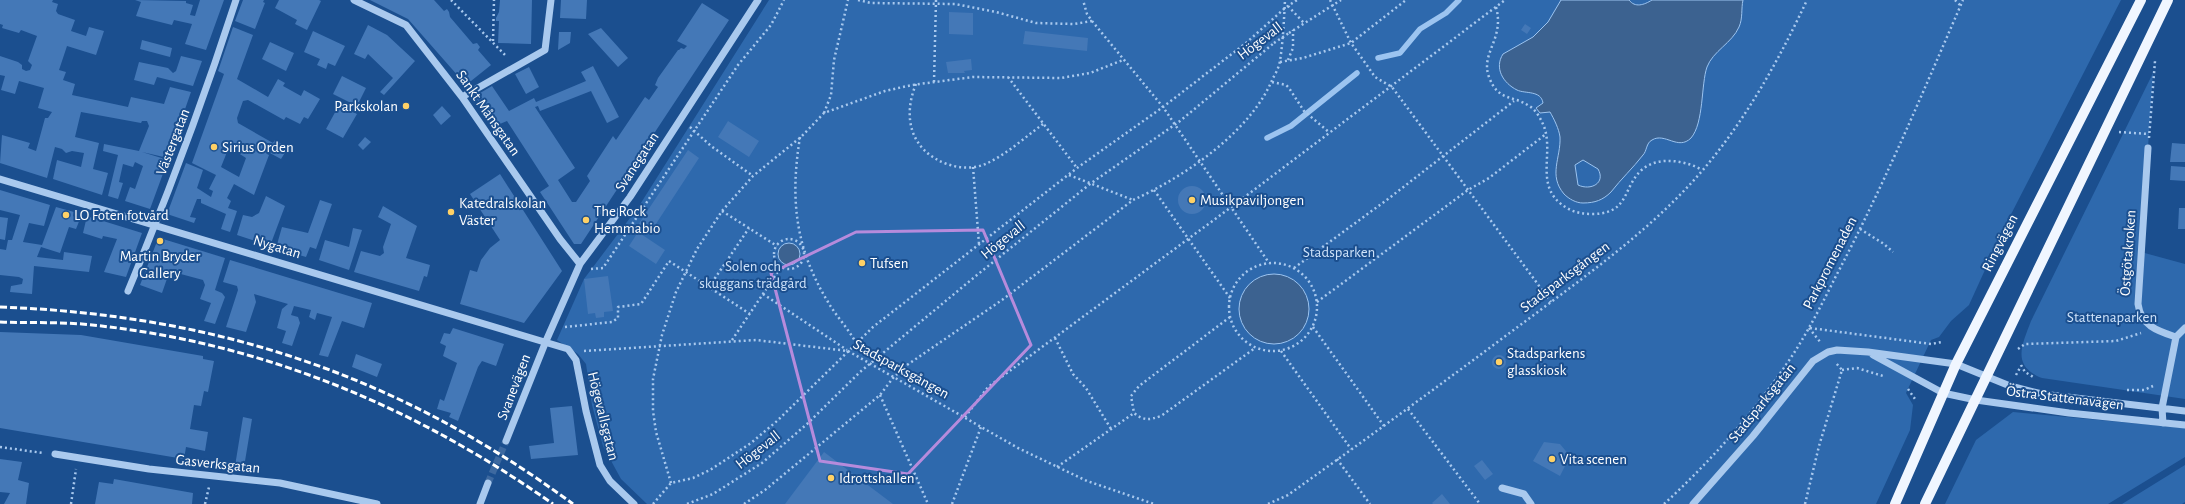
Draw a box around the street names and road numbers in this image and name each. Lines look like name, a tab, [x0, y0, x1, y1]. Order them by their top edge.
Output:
street label: Högevall	[1235, 19, 1285, 63]
street label: Sankt Månsgatan	[453, 68, 523, 158]
street label: Västergatan	[153, 107, 193, 177]
street label: Svanegatan	[612, 130, 662, 194]
street label: Östgötakroken	[2116, 209, 2138, 297]
street label: Ringvägen	[1979, 212, 2021, 274]
street label: Parkpromenaden	[1800, 214, 1860, 312]
street label: Högevall	[978, 218, 1028, 262]
street label: Nygatan	[251, 233, 303, 261]
street label: Stadsparksgången	[1518, 239, 1612, 315]
street label: Stadsparksgången	[850, 336, 952, 402]
street label: Svanevägen	[495, 352, 533, 422]
street label: Stadsparksgatan	[1726, 361, 1798, 445]
street label: Högevallsgatan	[585, 370, 621, 462]
street label: Östra Stattenavägen	[2005, 381, 2125, 413]
street label: Högevall	[733, 428, 783, 472]
street label: Gasverksgatan	[175, 452, 261, 476]

